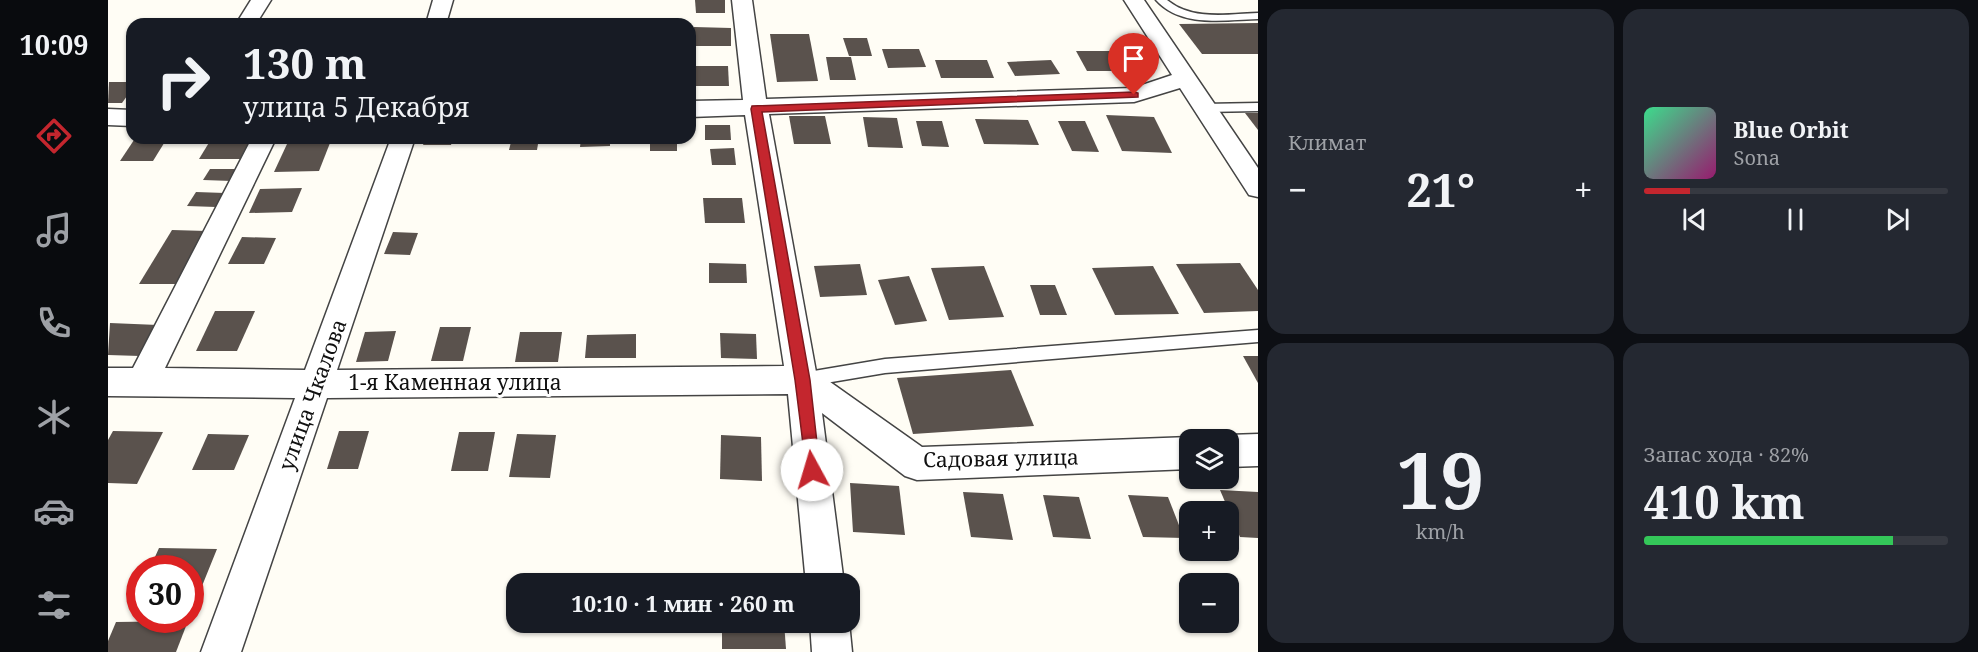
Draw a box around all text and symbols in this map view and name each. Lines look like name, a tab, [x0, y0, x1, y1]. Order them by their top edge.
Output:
text: 10:09	[19, 26, 89, 63]
pin	[1108, 33, 1159, 95]
text: 130 m	[243, 34, 367, 91]
icon: right	[144, 42, 222, 120]
icon: arrive	[1117, 42, 1150, 75]
text: улица 5 Декабря	[243, 88, 470, 125]
text: Blue Orbit	[1734, 114, 1849, 144]
icon: directions	[33, 115, 75, 157]
text: Климат	[1288, 129, 1366, 156]
text: Sona	[1734, 144, 1780, 171]
text: 21°	[1406, 159, 1475, 220]
text: −	[1288, 167, 1307, 212]
text: +	[1574, 167, 1592, 212]
icon: previous	[1678, 203, 1711, 236]
icon: pause	[1779, 203, 1812, 236]
icon: next	[1881, 203, 1914, 236]
icon: music	[33, 209, 75, 251]
icon: phone	[33, 302, 75, 344]
street label: улица Чкалова	[272, 315, 352, 474]
street label: 1-я Каменная улица	[348, 368, 562, 396]
icon: climate	[33, 396, 75, 438]
text: 19	[1396, 426, 1484, 532]
map controls	[1179, 429, 1239, 633]
button: layers	[1179, 429, 1239, 489]
position arrow	[780, 438, 844, 502]
text: Запас хода · 82%	[1644, 441, 1809, 468]
street label: Садовая улица	[923, 443, 1079, 473]
text: 410 km	[1644, 471, 1805, 532]
icon: car	[33, 490, 75, 532]
button: +	[1179, 501, 1239, 561]
text: km/h	[1416, 518, 1465, 545]
speed limit sign: 30	[126, 555, 204, 633]
button: −	[1179, 573, 1239, 633]
icon: filters	[33, 584, 75, 626]
text: 10:10 · 1 мин · 260 m	[571, 588, 795, 618]

